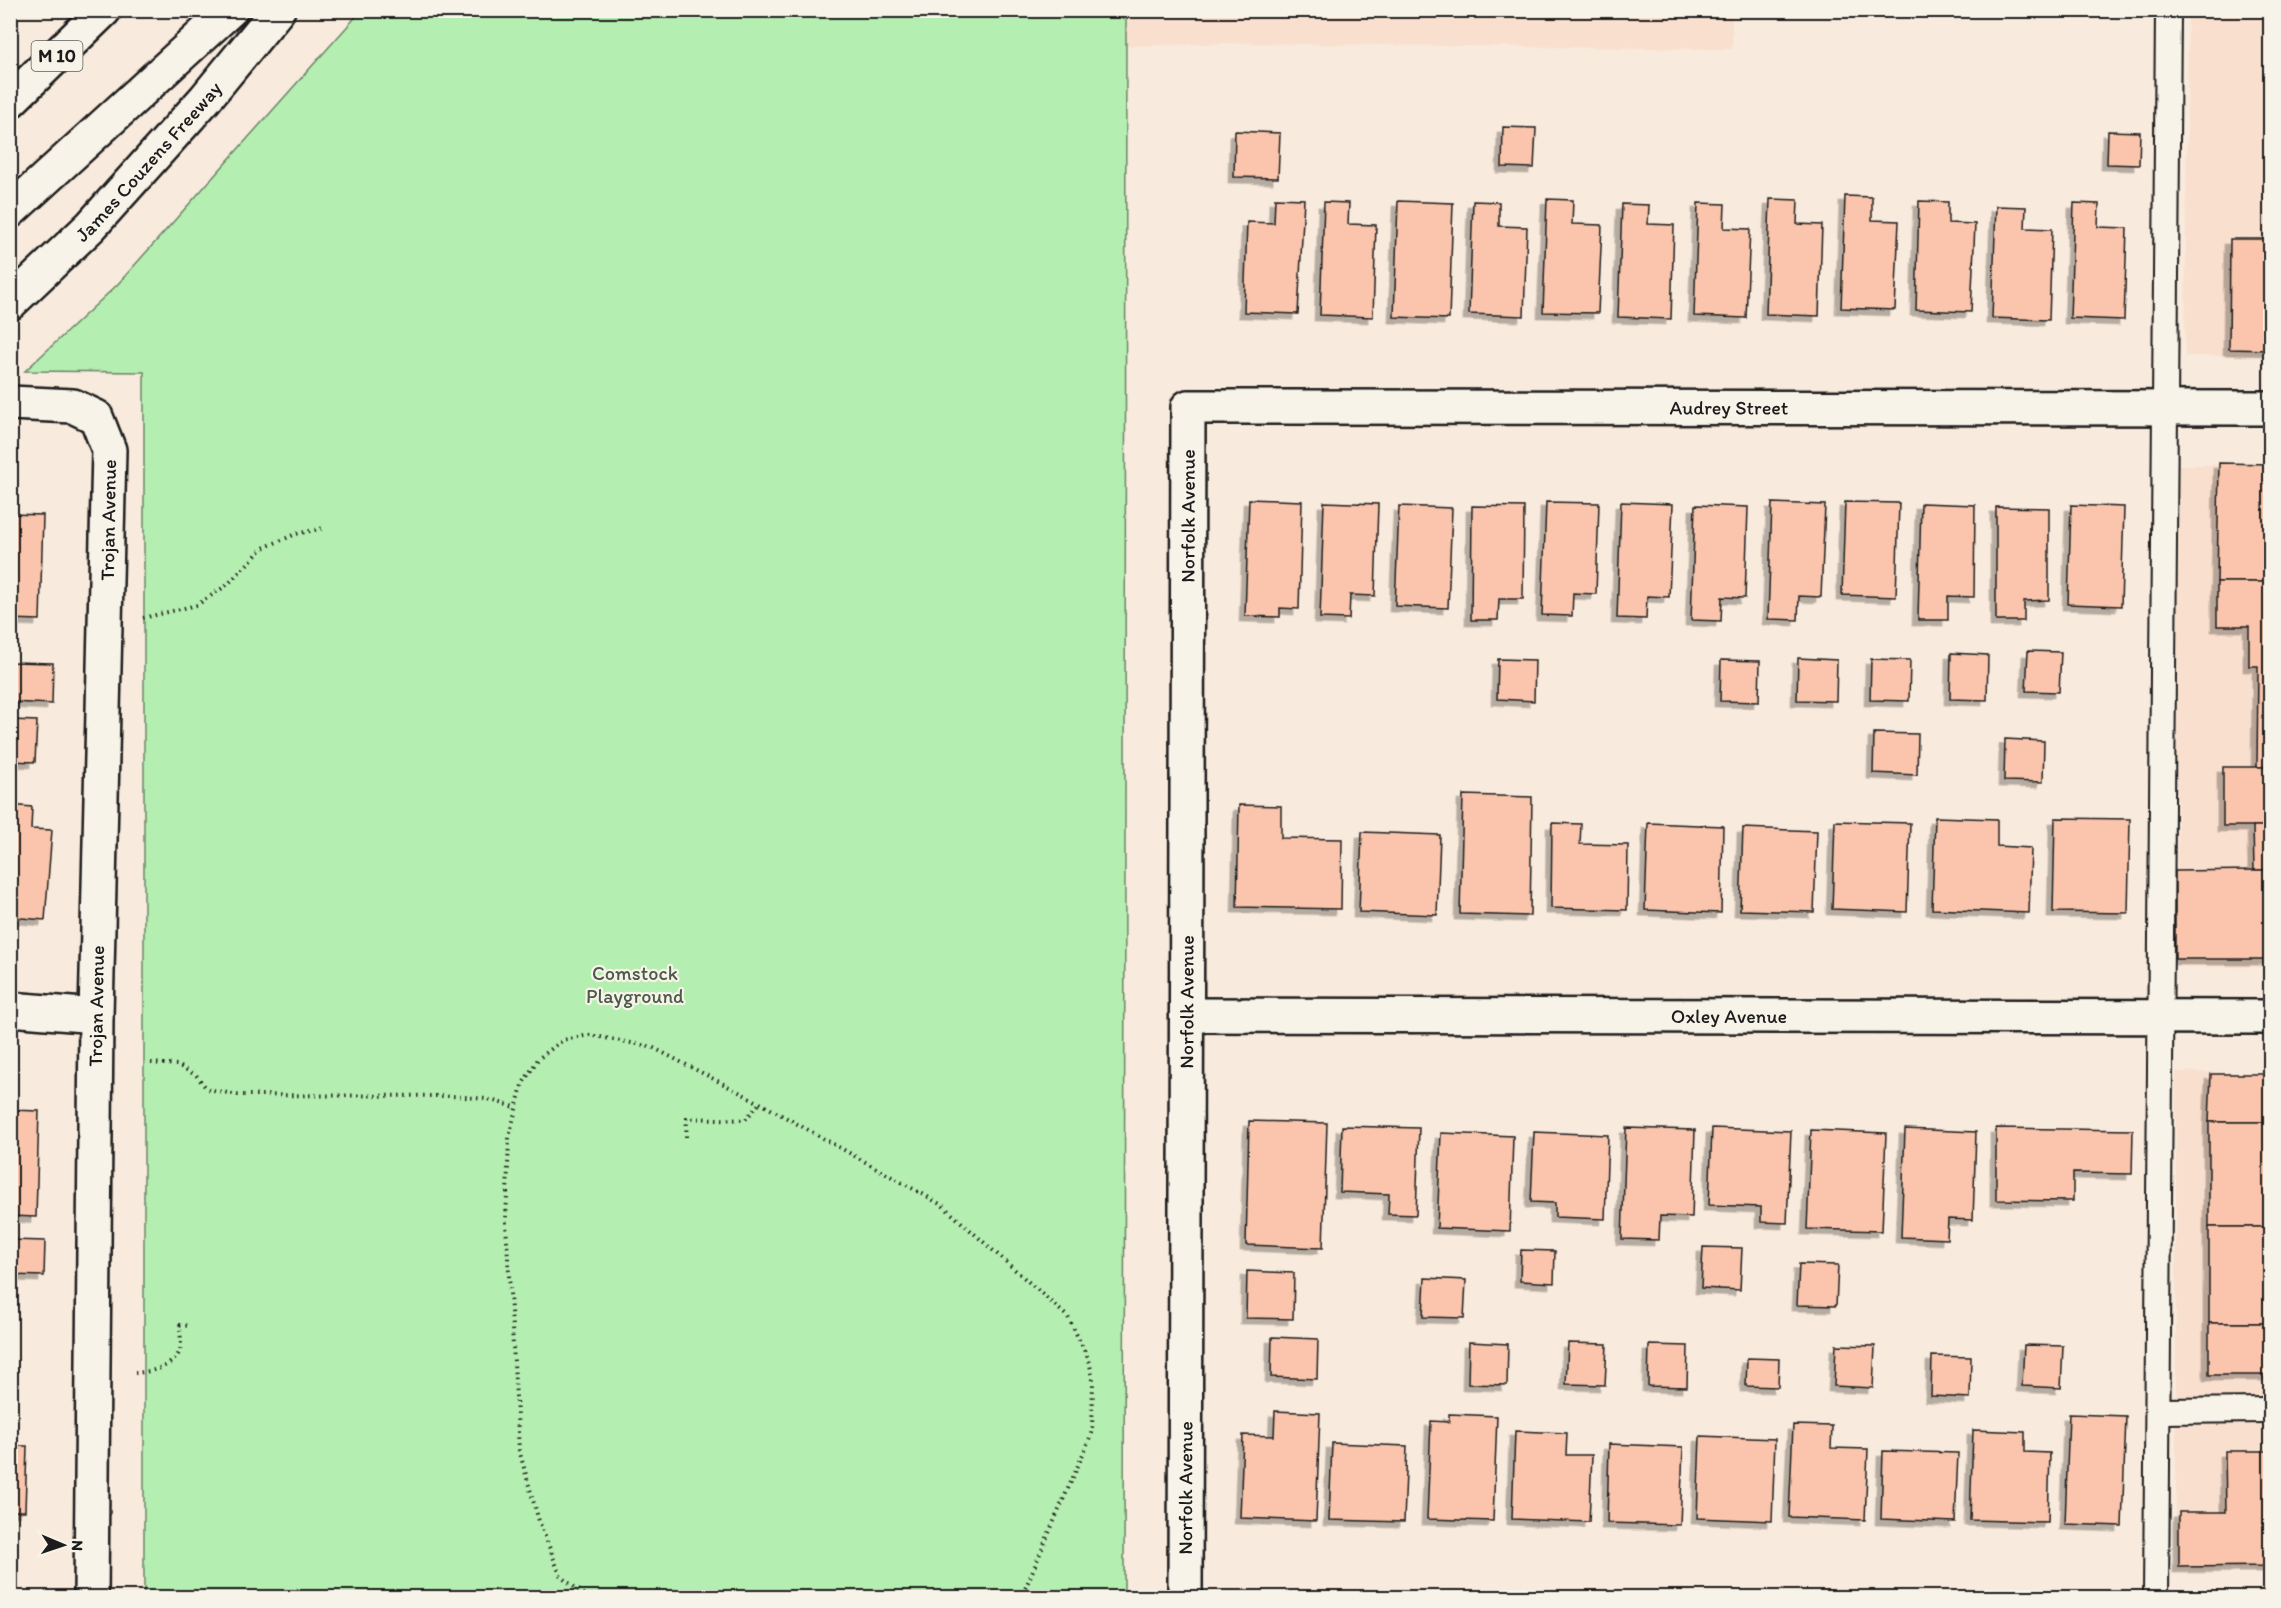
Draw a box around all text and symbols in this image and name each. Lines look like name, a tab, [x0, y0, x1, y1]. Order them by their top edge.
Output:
road number: M 10	[32, 41, 82, 71]
street label: James Couzens Freeway	[70, 76, 227, 247]
street label: Audrey Street	[1670, 395, 1788, 420]
street label: Norfolk Avenue	[1176, 449, 1200, 583]
street label: Trojan Avenue	[95, 459, 121, 581]
street label: Norfolk Avenue	[1174, 935, 1199, 1069]
street label: Trojan Avenue	[83, 945, 109, 1067]
park label: Comstock Playground	[586, 961, 684, 1008]
street label: Oxley Avenue	[1671, 1004, 1787, 1028]
street label: Norfolk Avenue	[1173, 1421, 1197, 1555]
north arrow	[33, 1515, 93, 1575]
text: N	[68, 1540, 87, 1551]

